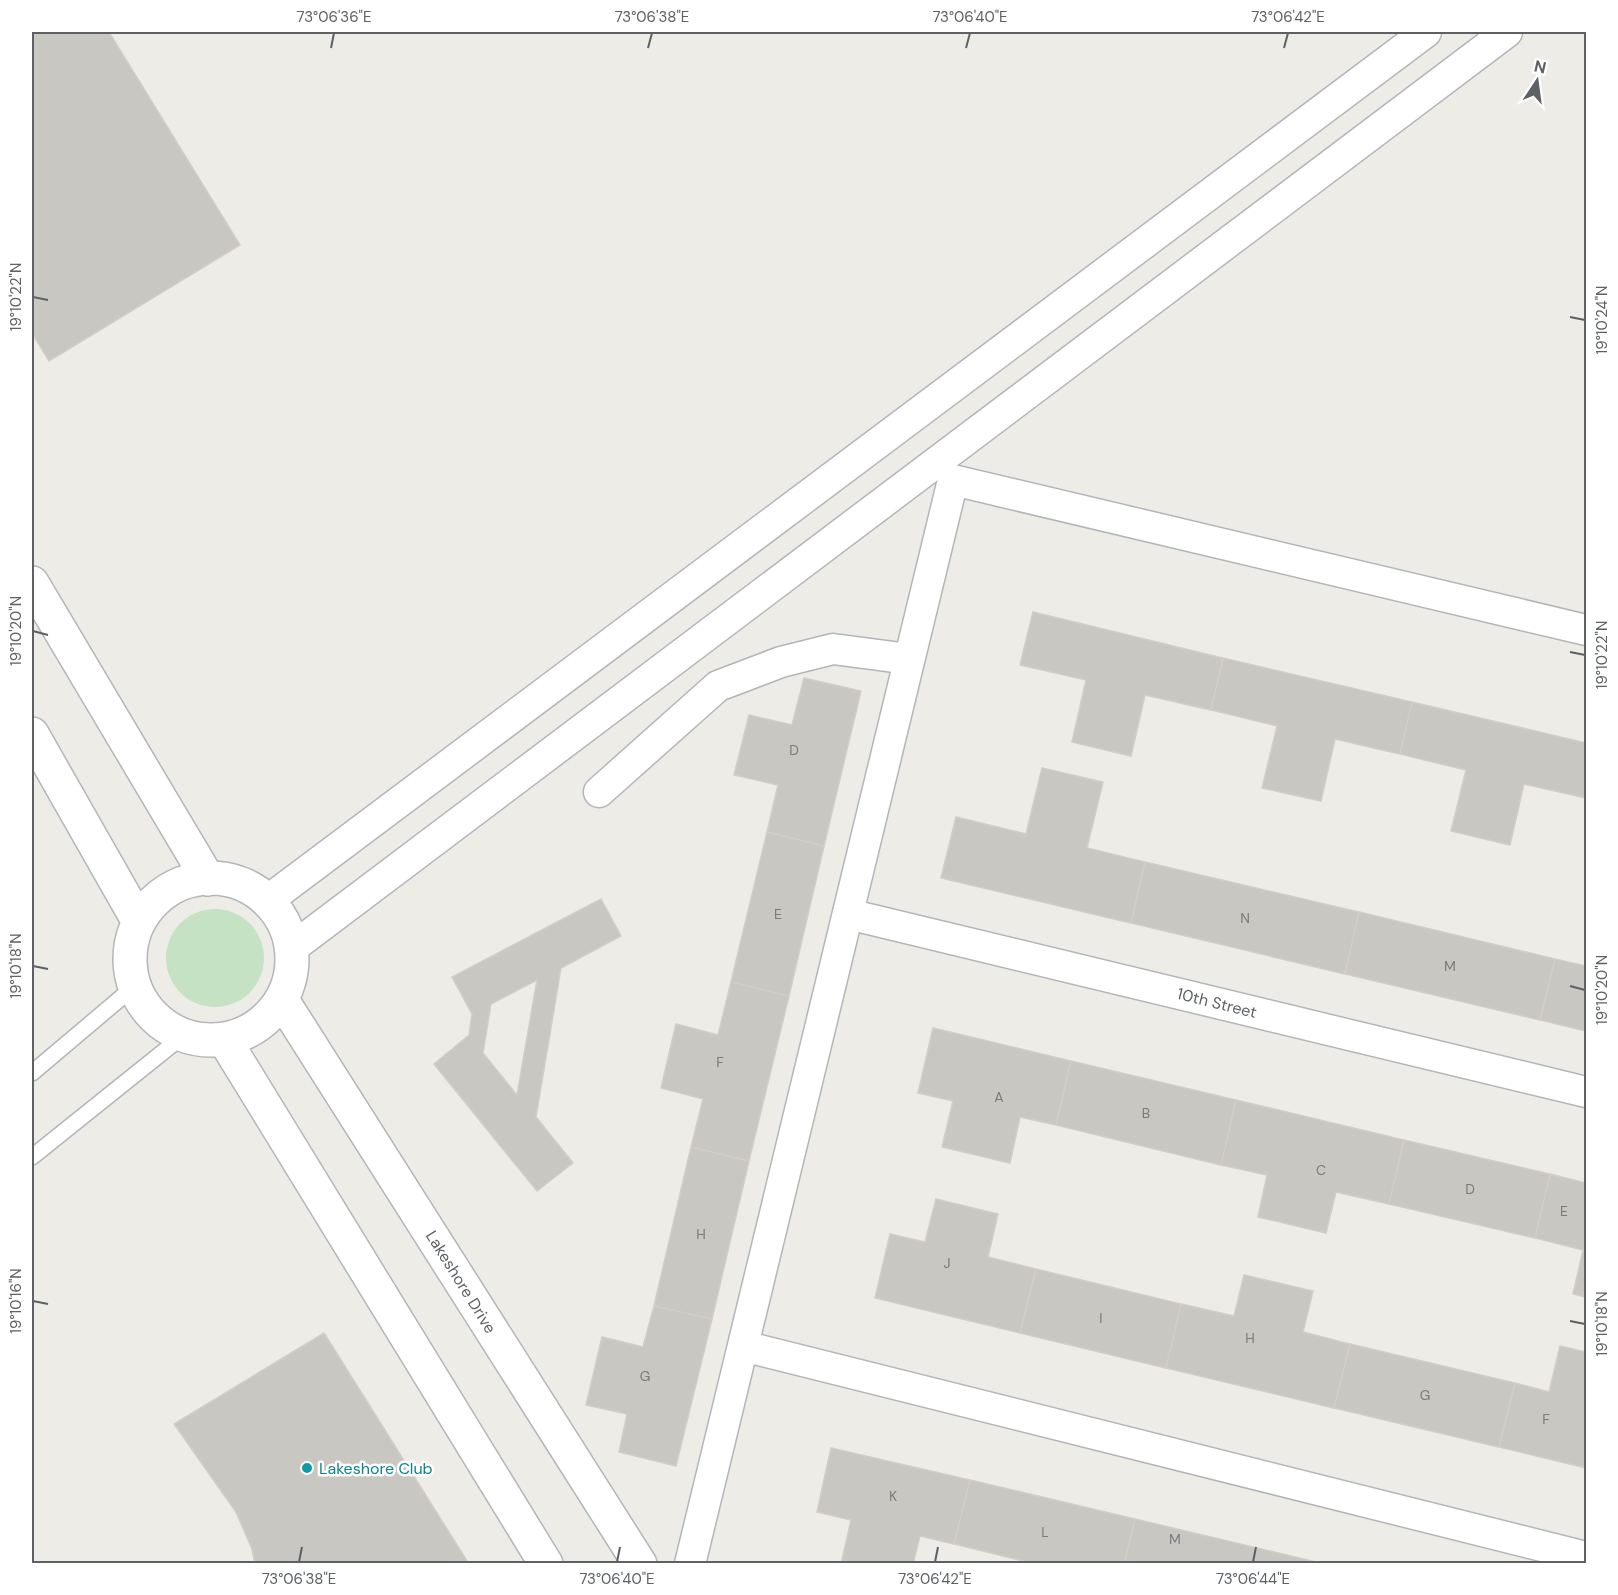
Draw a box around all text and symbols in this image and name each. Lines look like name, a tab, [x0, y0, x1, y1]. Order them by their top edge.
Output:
text: 73°06'36"E	[297, 7, 371, 27]
text: 73°06'38"E	[615, 7, 689, 27]
text: 73°06'40"E	[932, 7, 1008, 27]
text: 73°06'42"E	[1251, 7, 1325, 27]
north arrow	[1507, 51, 1567, 111]
text: N	[1532, 55, 1548, 78]
text: 19°10'22"N	[6, 263, 26, 331]
text: 19°10'24"N	[1592, 286, 1612, 354]
text: 19°10'20"N	[6, 596, 26, 666]
text: 19°10'22"N	[1592, 621, 1612, 689]
house number: D	[789, 741, 799, 759]
house number: E	[774, 905, 782, 923]
house number: N	[1240, 909, 1250, 927]
text: 19°10'18"N	[6, 933, 26, 999]
text: 19°10'20"N	[1592, 955, 1612, 1025]
house number: M	[1444, 957, 1456, 975]
street label: 10th Street	[1175, 983, 1259, 1023]
house number: F	[716, 1053, 724, 1071]
house number: A	[994, 1088, 1004, 1106]
house number: B	[1142, 1104, 1150, 1122]
house number: C	[1316, 1161, 1326, 1179]
house number: D	[1465, 1180, 1475, 1198]
house number: E	[1560, 1202, 1568, 1220]
house number: H	[696, 1225, 706, 1243]
street label: Lakeshore Drive	[421, 1227, 501, 1337]
house number: J	[943, 1254, 951, 1272]
text: 19°10'16"N	[6, 1268, 26, 1334]
text: 19°10'18"N	[1592, 1291, 1612, 1357]
house number: I	[1099, 1309, 1103, 1327]
house number: H	[1245, 1329, 1255, 1347]
house number: G	[640, 1367, 650, 1385]
house number: G	[1420, 1386, 1430, 1404]
house number: F	[1542, 1410, 1550, 1428]
place label: Lakeshore Club	[319, 1458, 433, 1479]
marker: Lakeshore Club	[300, 1461, 314, 1475]
house number: K	[889, 1487, 897, 1505]
house number: L	[1041, 1523, 1049, 1541]
house number: M	[1169, 1530, 1181, 1548]
text: 73°06'38"E	[262, 1569, 336, 1589]
text: 73°06'40"E	[579, 1569, 655, 1589]
text: 73°06'42"E	[898, 1569, 972, 1589]
text: 73°06'44"E	[1216, 1569, 1290, 1589]

